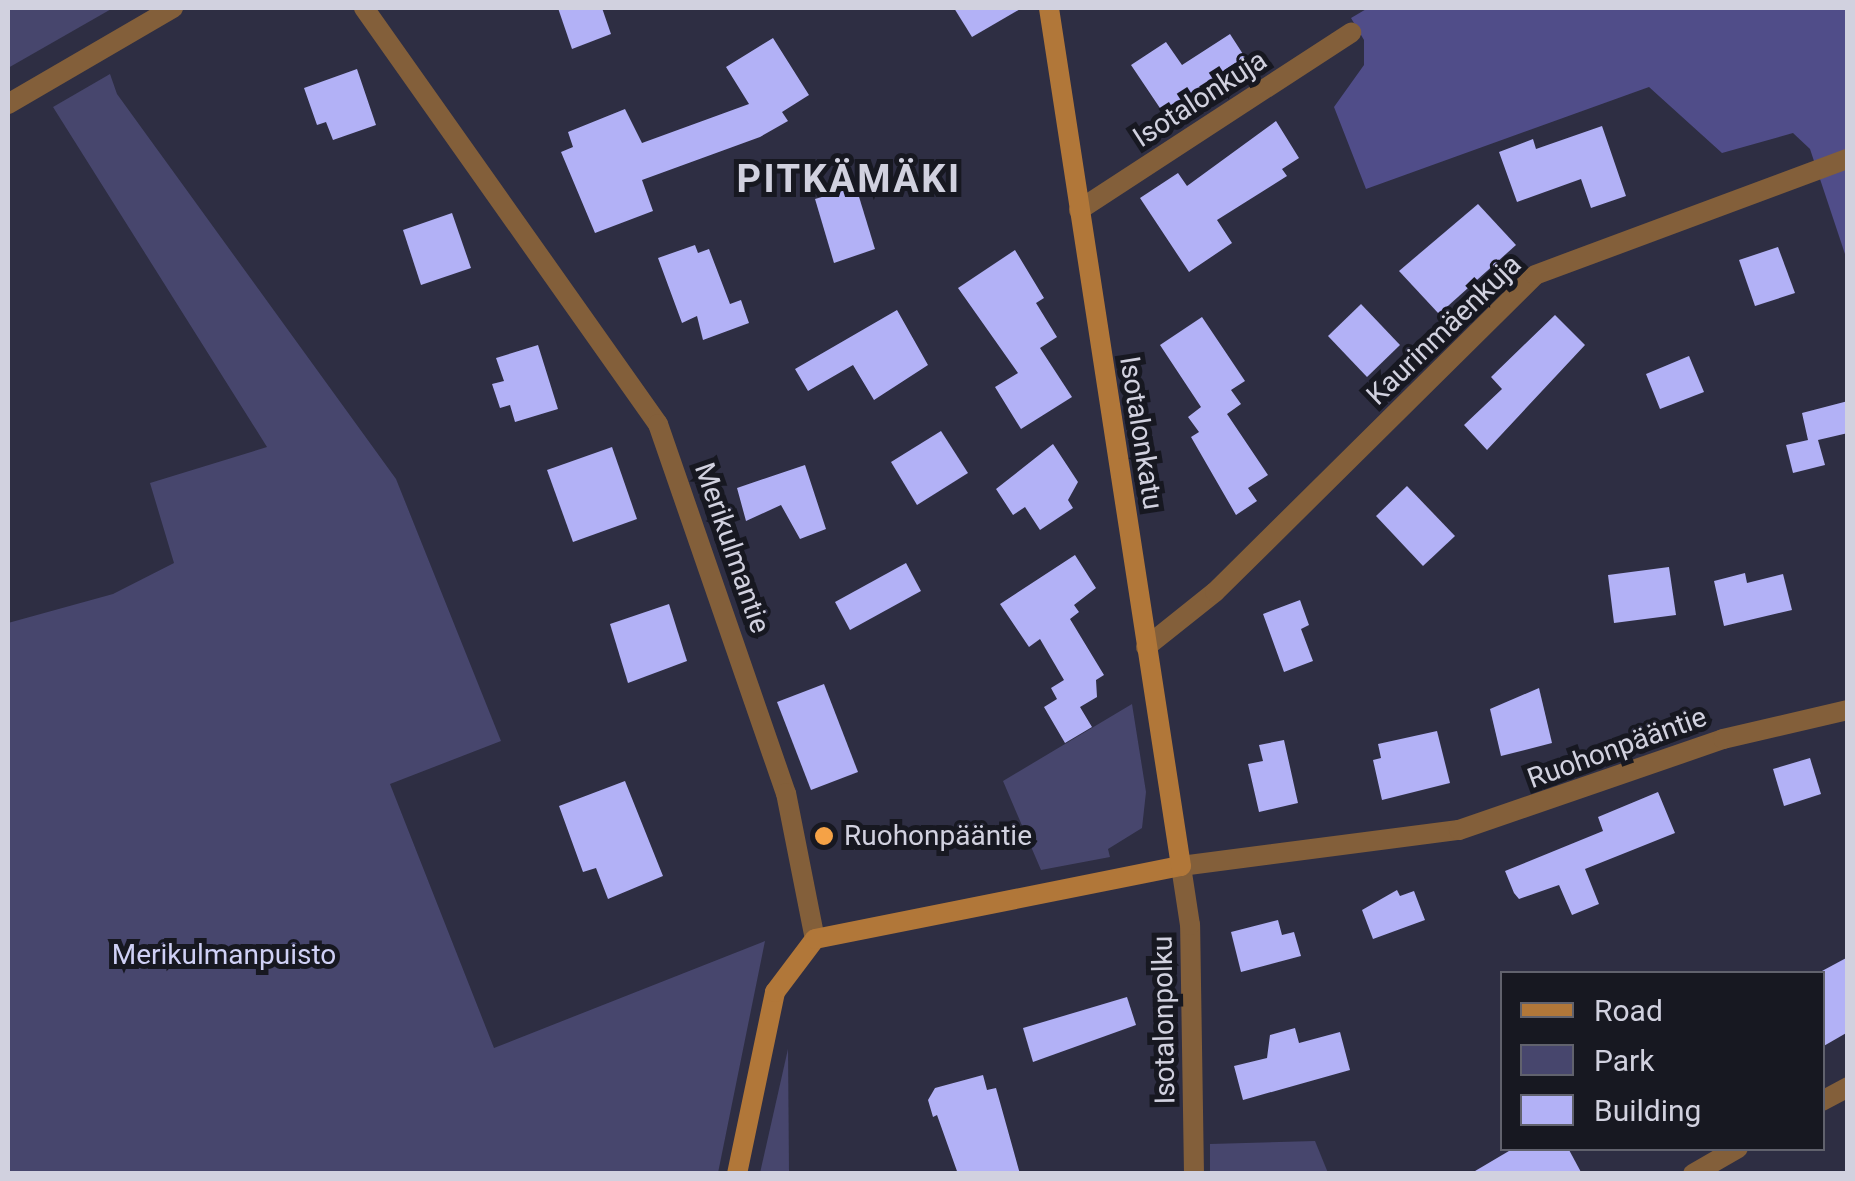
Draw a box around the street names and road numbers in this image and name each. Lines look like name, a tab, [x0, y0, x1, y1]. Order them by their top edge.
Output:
street label: Isotalonkuja	[1127, 43, 1273, 155]
street label: Kaurinmäenkuja	[1360, 248, 1528, 412]
street label: Isotalonkatu	[1112, 354, 1170, 512]
street label: Merikulmantie	[687, 458, 777, 638]
street label: Ruohonpääntie	[1523, 700, 1711, 796]
street label: Isotalonpolku	[1146, 935, 1182, 1105]

